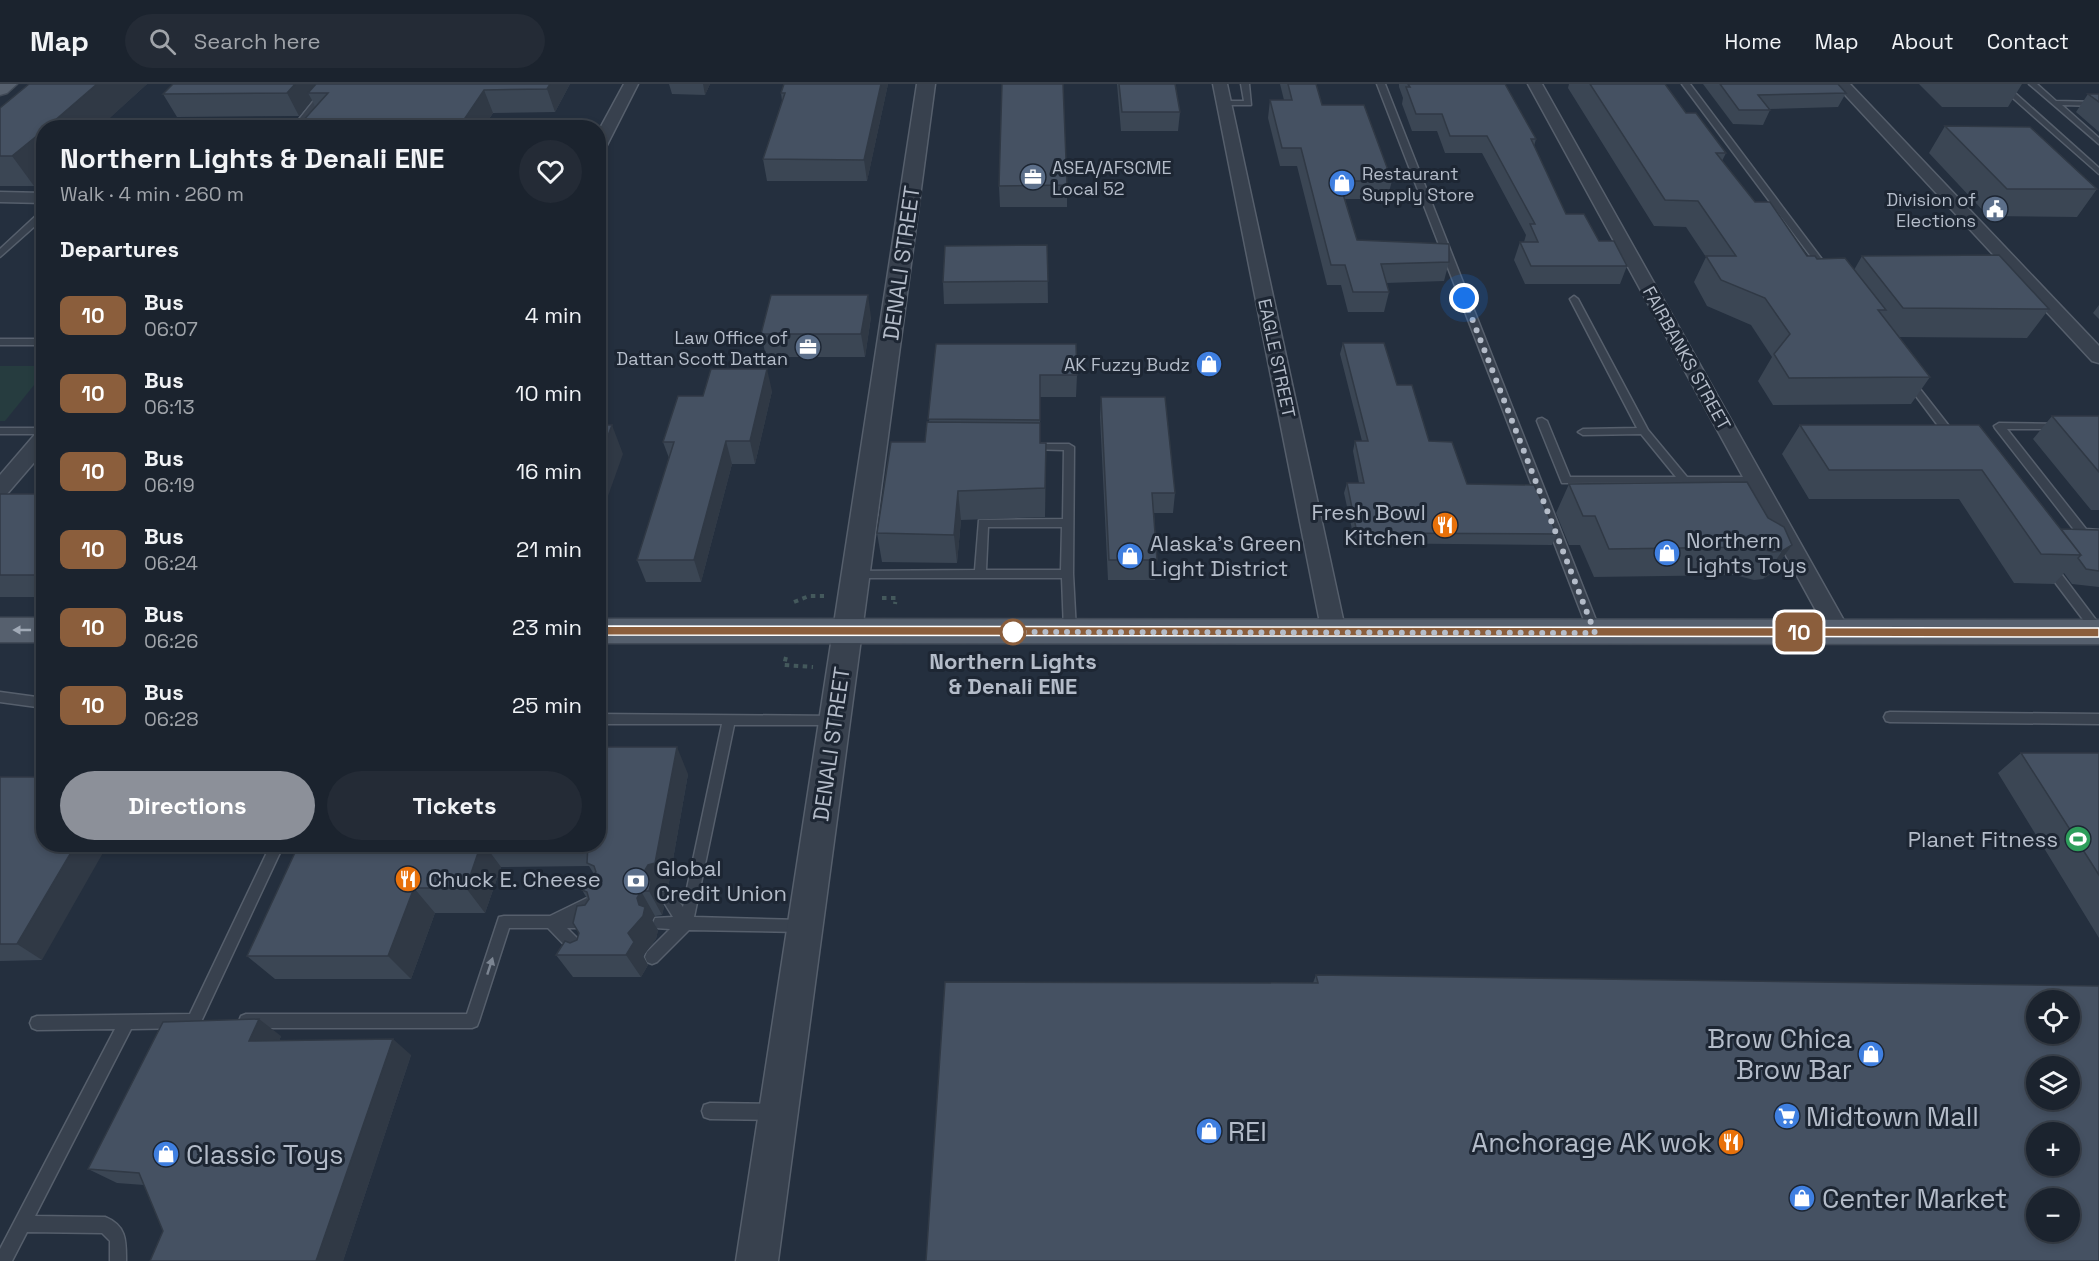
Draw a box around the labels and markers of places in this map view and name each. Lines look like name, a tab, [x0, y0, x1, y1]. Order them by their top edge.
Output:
place label: ASEA/AFSCME Local 52	[1052, 156, 1172, 200]
office icon: ASEA/AFSCME Local 52	[1018, 162, 1048, 192]
place label: Restaurant Supply Store	[1362, 162, 1475, 206]
shop icon: Restaurant Supply Store	[1327, 168, 1357, 198]
place label: Division of Elections	[1886, 188, 1976, 232]
public building icon: Division of Elections	[1980, 194, 2010, 224]
place label: Law Office of Dattan Scott Dattan	[616, 326, 788, 370]
office icon: Law Office of Dattan Scott Dattan	[793, 332, 823, 362]
shop icon: AK Fuzzy Budz	[1194, 349, 1224, 379]
place label: AK Fuzzy Budz	[1064, 353, 1190, 376]
place label: Fresh Bowl Kitchen	[1312, 498, 1426, 551]
restaurant icon: Fresh Bowl Kitchen	[1430, 510, 1460, 540]
place label: Northern Lights Toys	[1686, 526, 1807, 579]
place label: Alaska's Green Light District	[1150, 529, 1302, 582]
shop icon: Northern Lights Toys	[1652, 538, 1682, 568]
shop icon: Alaska's Green Light District	[1115, 541, 1145, 571]
marker: Northern Lights & Denali ENE	[1000, 619, 1026, 645]
place label: Northern Lights & Denali ENE	[929, 647, 1097, 700]
sports icon: Planet Fitness	[2063, 824, 2093, 854]
place label: Planet Fitness	[1908, 825, 2058, 853]
place label: Global Credit Union	[656, 854, 787, 907]
restaurant icon: Chuck E. Cheese	[393, 864, 423, 894]
place label: Chuck E. Cheese	[428, 865, 601, 893]
bank icon: Global Credit Union	[621, 866, 651, 896]
place label: Brow Chica Brow Bar	[1707, 1021, 1852, 1087]
shop icon: Brow Chica Brow Bar	[1856, 1039, 1886, 1069]
place label: Midtown Mall	[1806, 1099, 1979, 1134]
supermarket icon: Midtown Mall	[1772, 1101, 1802, 1131]
place label: REI	[1228, 1114, 1267, 1149]
shop icon: REI	[1194, 1116, 1224, 1146]
place label: Anchorage AK wok	[1471, 1125, 1712, 1160]
restaurant icon: Anchorage AK wok	[1716, 1127, 1746, 1157]
place label: Classic Toys	[186, 1137, 343, 1172]
shop icon: Classic Toys	[151, 1139, 181, 1169]
place label: Center Market	[1822, 1181, 2007, 1216]
shop icon: Center Market	[1787, 1183, 1817, 1213]

